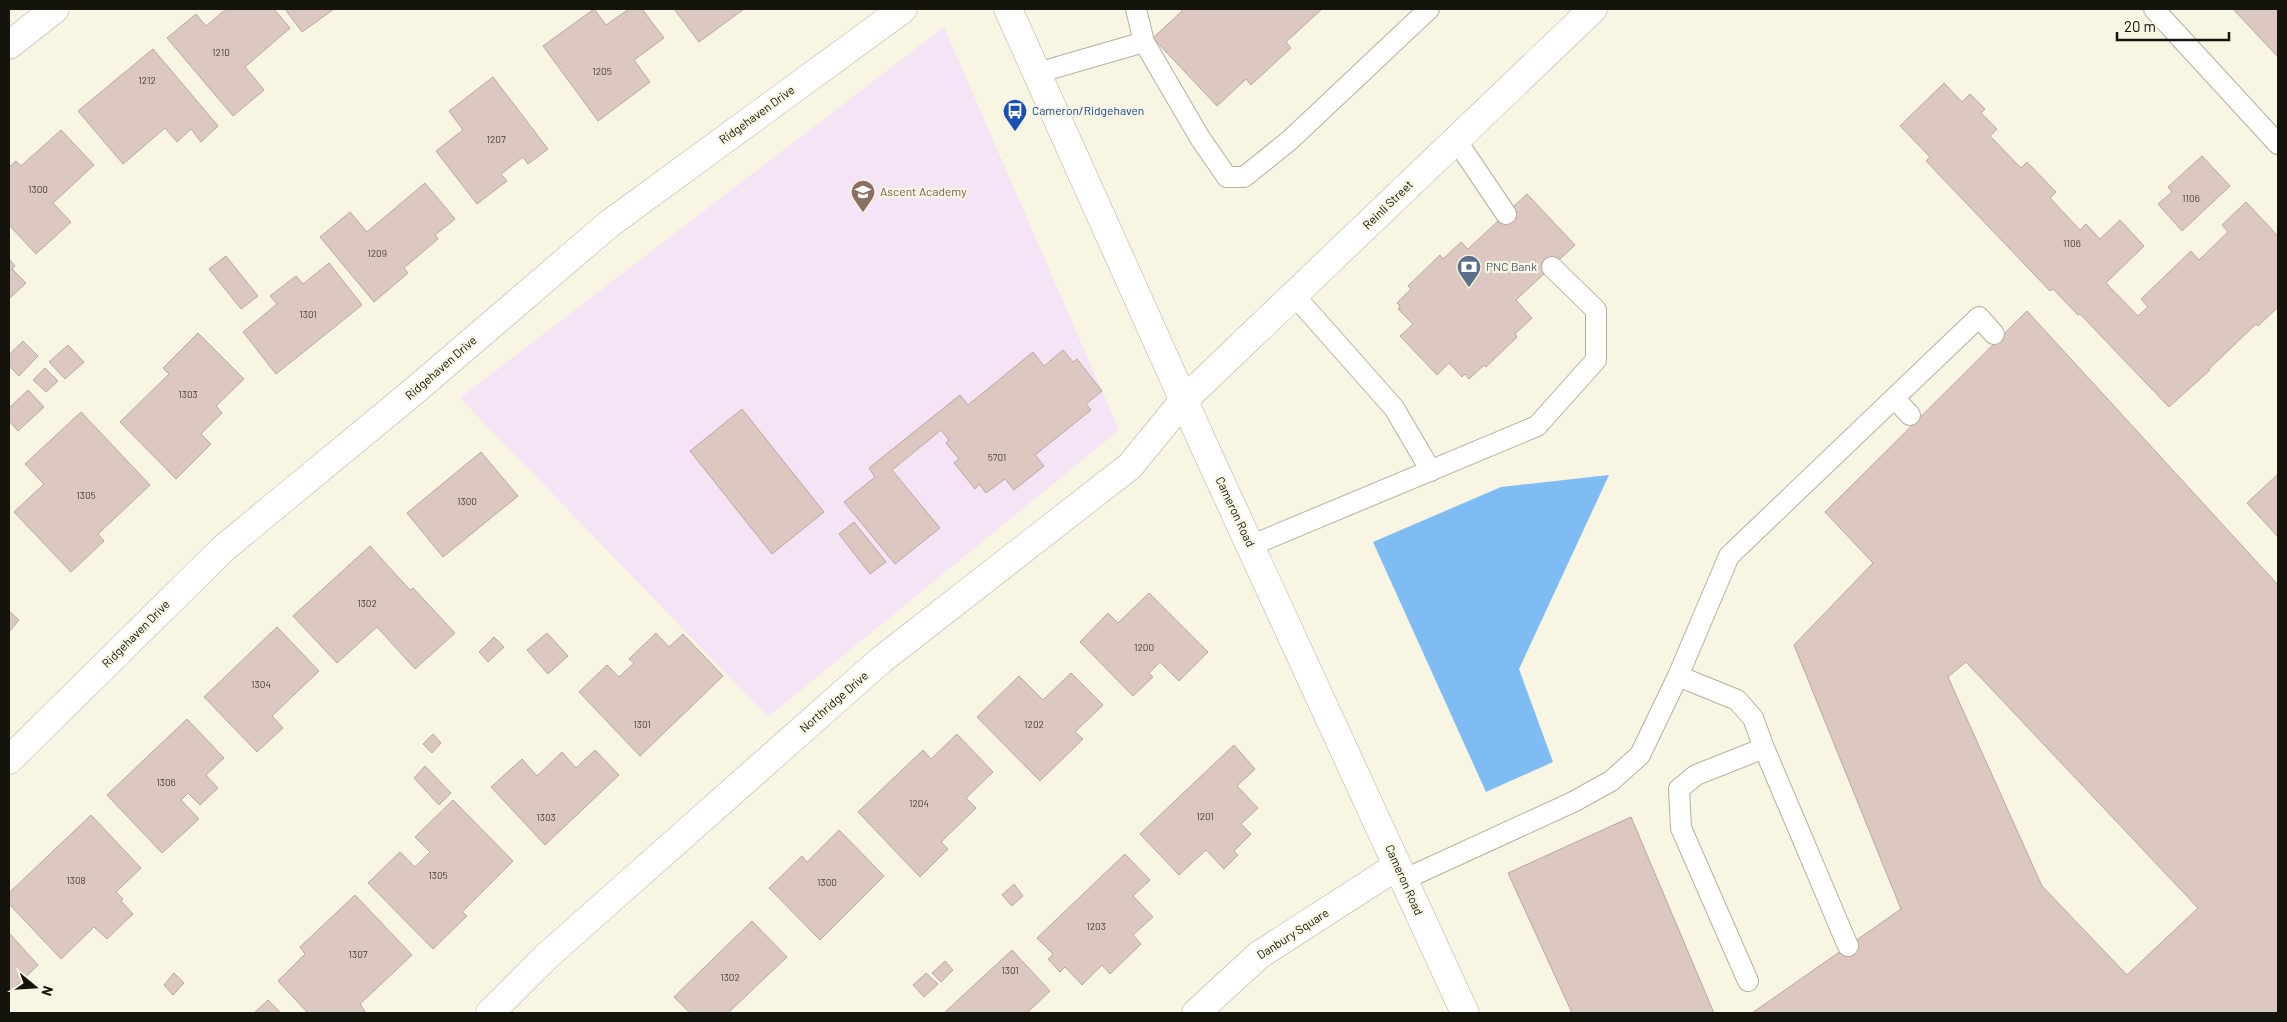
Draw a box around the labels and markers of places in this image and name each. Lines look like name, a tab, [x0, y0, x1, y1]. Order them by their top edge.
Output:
bus stop icon: Cameron/Ridgehaven	[1002, 98, 1028, 132]
place label: Cameron/Ridgehaven	[1032, 103, 1144, 117]
school or university icon: Ascent Academy	[850, 179, 876, 213]
place label: Ascent Academy	[880, 184, 967, 198]
bank icon: PNC Bank	[1456, 254, 1482, 288]
place label: PNC Bank	[1486, 259, 1537, 273]

